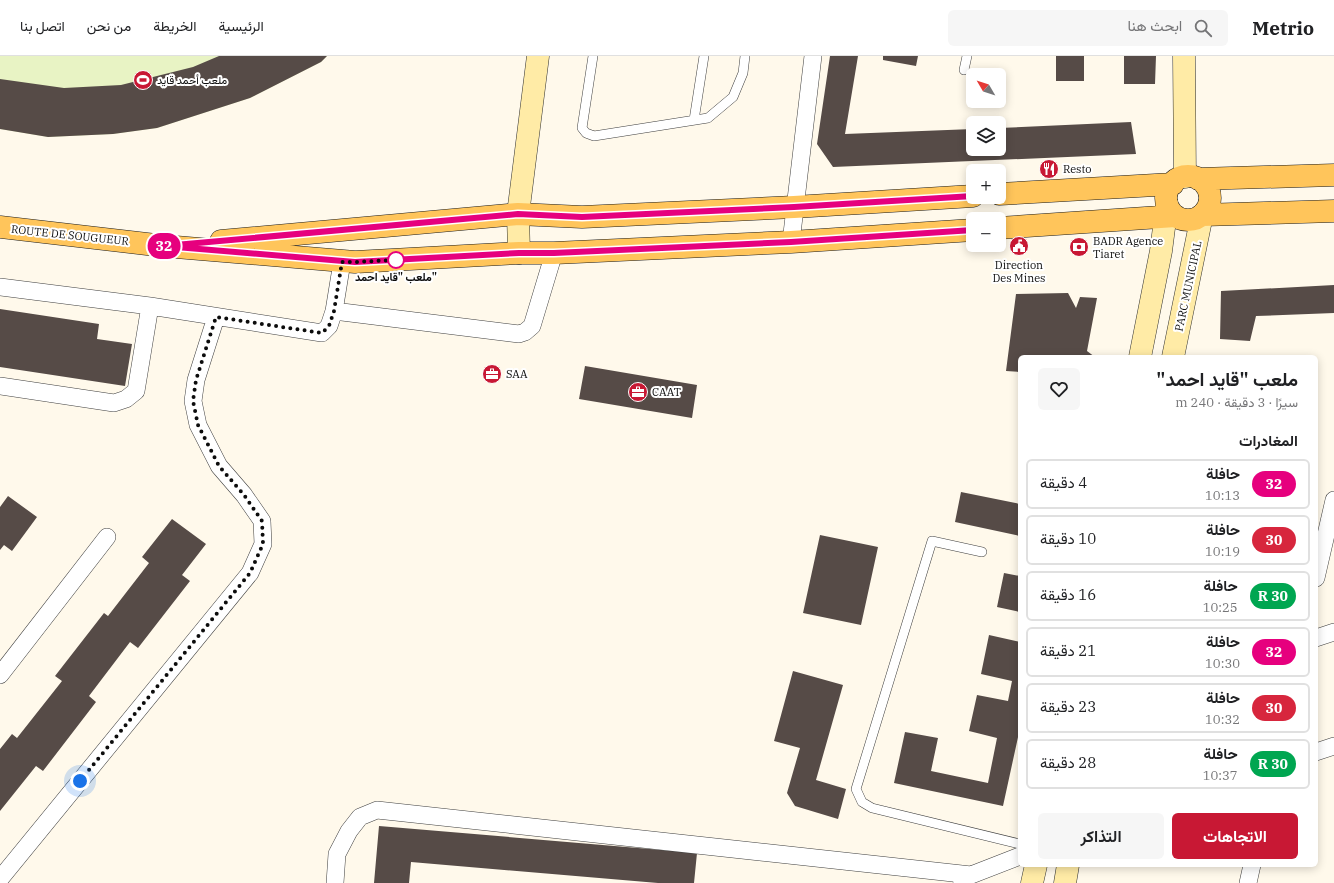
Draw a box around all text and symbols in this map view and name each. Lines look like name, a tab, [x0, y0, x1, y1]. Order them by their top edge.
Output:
search box	[948, 10, 1228, 46]
text: ابحث هنا	[1127, 16, 1182, 35]
text: Metrio	[1252, 16, 1314, 40]
text: اتصل بنا	[20, 17, 65, 35]
text: من نحن	[87, 17, 131, 35]
text: الخريطة	[153, 17, 196, 35]
text: الرئيسية	[218, 17, 264, 35]
icon: search	[1192, 17, 1214, 39]
north arrow	[966, 68, 1006, 108]
map controls	[966, 68, 1006, 252]
sports icon: ملعب أحمد قايد	[132, 69, 154, 91]
place label: ملعب أحمد قايد	[157, 73, 227, 87]
button: layers	[966, 116, 1006, 156]
restaurant icon: Resto	[1038, 158, 1060, 180]
place label: Resto	[1063, 162, 1092, 176]
button: +	[966, 164, 1006, 204]
button: −	[966, 212, 1006, 252]
street label: ROUTE DE SOUGUEUR	[10, 222, 130, 248]
line badge: 32	[146, 233, 182, 259]
place label: BADR Agence Tiaret	[1093, 234, 1163, 261]
public building icon: Direction Des Mines	[1008, 235, 1030, 257]
bank icon: BADR Agence Tiaret	[1068, 236, 1090, 258]
text: 32	[156, 237, 172, 255]
street label: PARC MUNICIPAL	[1172, 239, 1204, 333]
marker: ملعب "قايد احمد"	[387, 251, 405, 269]
place label: Direction Des Mines	[993, 258, 1045, 285]
place label: ملعب "قايد احمد"	[355, 270, 437, 284]
office icon: SAA	[481, 363, 503, 385]
place label: SAA	[506, 367, 528, 381]
text: ملعب "قايد احمد"	[1156, 367, 1298, 391]
button: heart	[1038, 368, 1080, 410]
office icon: CAAT	[627, 381, 649, 403]
place label: CAAT	[652, 385, 681, 399]
text: سيرًا · 3 دقيقة · 240 m	[1175, 394, 1298, 411]
text: المغادرات	[1239, 431, 1298, 450]
text: حافلة	[1206, 464, 1240, 483]
text: 4 دقيقة	[1040, 473, 1087, 492]
text: 32	[1266, 475, 1282, 493]
text: 10:13	[1205, 487, 1240, 504]
text: حافلة	[1206, 520, 1240, 539]
text: 10 دقيقة	[1040, 529, 1096, 548]
text: 30	[1266, 531, 1282, 549]
text: 10:19	[1205, 543, 1240, 560]
text: حافلة	[1204, 576, 1238, 595]
text: 16 دقيقة	[1040, 585, 1096, 604]
text: 30 R	[1258, 587, 1288, 605]
text: 10:25	[1203, 599, 1238, 616]
text: حافلة	[1206, 632, 1240, 651]
text: 21 دقيقة	[1040, 641, 1096, 660]
text: 32	[1266, 643, 1282, 661]
text: 10:30	[1205, 655, 1240, 672]
text: حافلة	[1206, 688, 1240, 707]
text: 23 دقيقة	[1040, 697, 1096, 716]
text: 30	[1266, 699, 1282, 717]
text: 10:32	[1205, 711, 1240, 728]
text: حافلة	[1204, 744, 1238, 763]
text: 28 دقيقة	[1040, 753, 1096, 772]
text: 30 R	[1258, 755, 1288, 773]
text: 10:37	[1203, 767, 1238, 784]
your location	[70, 771, 90, 791]
button: التذاكر	[1038, 813, 1164, 859]
button: الاتجاهات	[1172, 813, 1298, 859]

